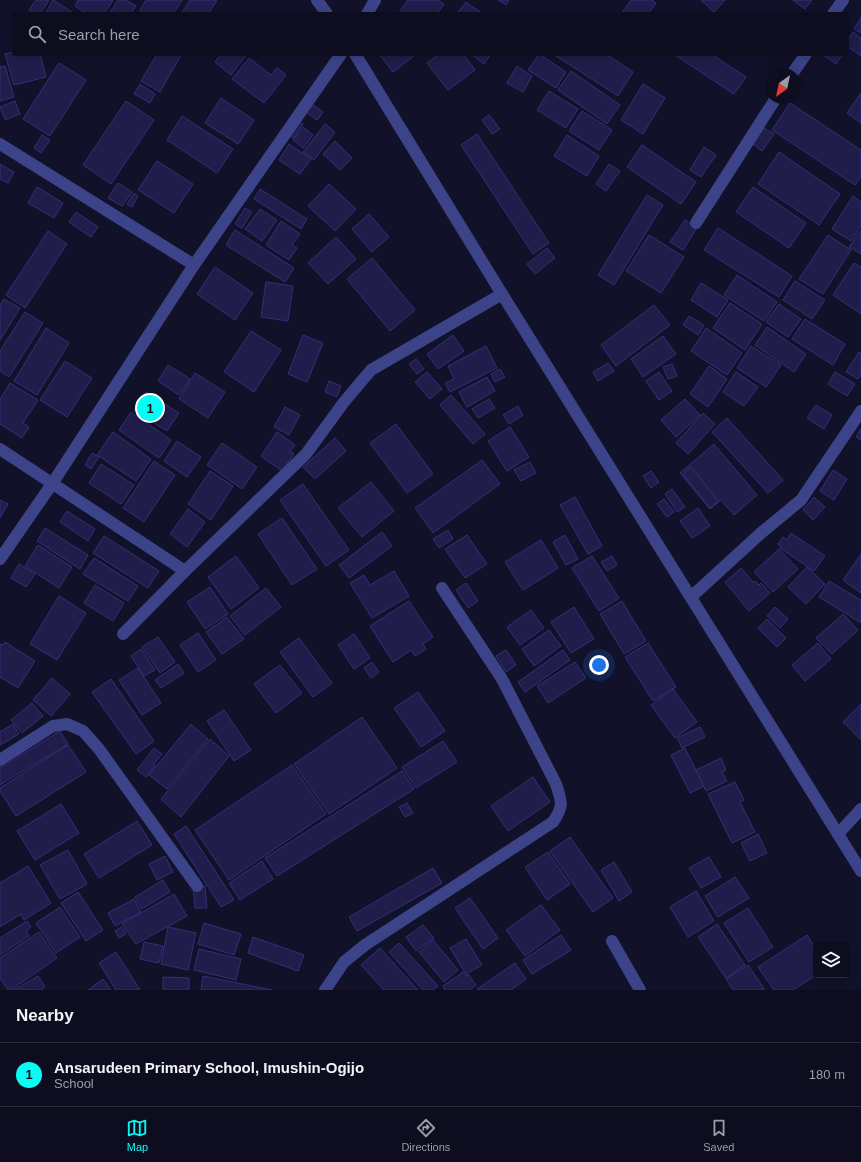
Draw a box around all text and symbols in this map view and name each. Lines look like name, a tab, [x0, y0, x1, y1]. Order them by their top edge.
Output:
search box	[12, 12, 849, 56]
icon: search	[26, 23, 48, 45]
text: Search here	[58, 26, 140, 43]
north arrow	[765, 68, 801, 104]
pin: 1	[137, 393, 163, 423]
your location	[589, 655, 609, 675]
map controls	[813, 942, 849, 978]
button: layers	[813, 942, 849, 978]
text: Nearby	[16, 1006, 74, 1025]
text: Ansarudeen Primary School, Imushin-Ogijo	[54, 1059, 364, 1076]
text: 1	[25, 1067, 33, 1082]
text: 180 m	[809, 1067, 845, 1082]
text: School	[54, 1076, 94, 1091]
tab: Map	[126, 1117, 148, 1153]
tab: Directions	[401, 1117, 450, 1153]
tab: Saved	[703, 1117, 734, 1153]

